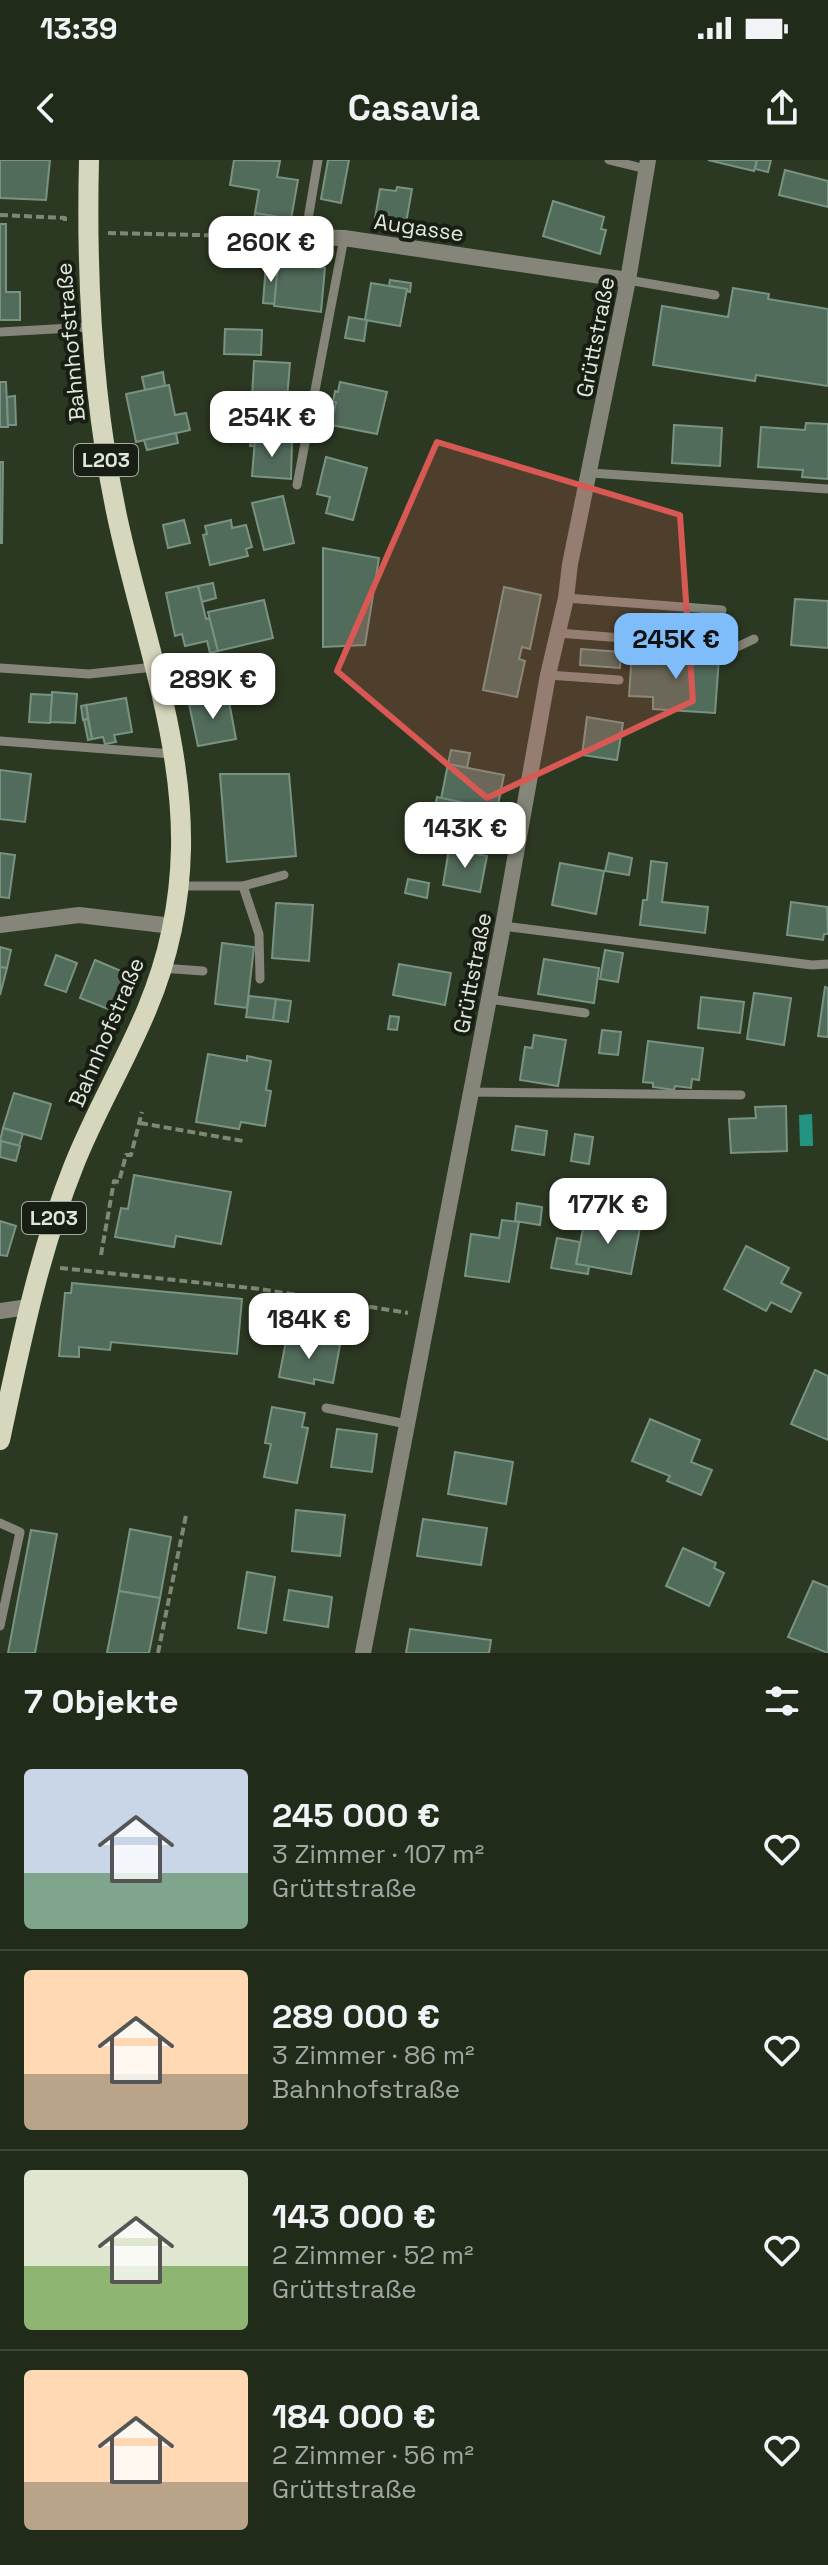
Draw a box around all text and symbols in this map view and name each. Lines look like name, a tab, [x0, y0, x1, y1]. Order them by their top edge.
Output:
text: 13:39	[40, 9, 118, 48]
text: Casavia	[348, 85, 480, 131]
icon: back	[24, 86, 68, 130]
icon: share	[760, 86, 804, 130]
street label: Augasse	[372, 207, 466, 247]
pin: 260K €	[206, 216, 336, 284]
text: 260K €	[227, 225, 315, 259]
street label: Bahnhofstraße	[49, 261, 91, 423]
street label: Grüttstraße	[570, 274, 620, 400]
pin: 254K €	[207, 391, 337, 459]
text: 254K €	[228, 400, 316, 434]
road number: L203	[74, 444, 138, 476]
pin: 245K €	[611, 613, 741, 681]
text: 245K €	[632, 622, 720, 656]
pin: 289K €	[148, 653, 278, 721]
text: 289K €	[169, 662, 257, 696]
pin: 143K €	[400, 802, 530, 870]
text: 143K €	[423, 811, 507, 845]
street label: Grüttstraße	[447, 910, 497, 1036]
street label: Bahnhofstraße	[62, 953, 150, 1111]
pin: 177K €	[543, 1178, 673, 1246]
text: 177K €	[567, 1187, 649, 1221]
road number: L203	[22, 1202, 86, 1234]
pin: 184K €	[244, 1293, 374, 1361]
text: 184K €	[267, 1302, 351, 1336]
icon: filters	[760, 1679, 804, 1723]
text: 7 Objekte	[24, 1680, 179, 1723]
text: 245 000 €	[272, 1794, 440, 1837]
icon: home	[88, 1801, 184, 1897]
icon: heart	[760, 1827, 804, 1871]
text: 3 Zimmer · 107 m²	[272, 1837, 484, 1871]
text: Grüttstraße	[272, 1871, 417, 1905]
text: 289 000 €	[272, 1995, 440, 2038]
icon: home	[88, 2002, 184, 2098]
icon: heart	[760, 2028, 804, 2072]
text: 3 Zimmer · 86 m²	[272, 2038, 475, 2072]
text: Bahnhofstraße	[272, 2072, 460, 2106]
text: 143 000 €	[272, 2195, 436, 2238]
icon: home	[88, 2202, 184, 2298]
icon: heart	[760, 2228, 804, 2272]
text: 2 Zimmer · 52 m²	[272, 2238, 473, 2272]
text: Grüttstraße	[272, 2272, 417, 2306]
text: 184 000 €	[272, 2395, 436, 2438]
icon: home	[88, 2402, 184, 2498]
icon: heart	[760, 2428, 804, 2472]
text: 2 Zimmer · 56 m²	[272, 2438, 474, 2472]
text: Grüttstraße	[272, 2472, 417, 2506]

